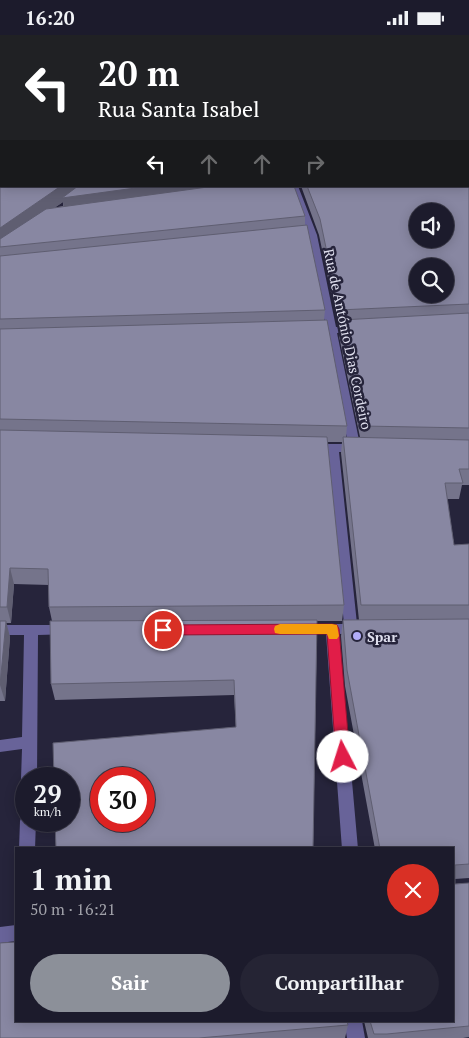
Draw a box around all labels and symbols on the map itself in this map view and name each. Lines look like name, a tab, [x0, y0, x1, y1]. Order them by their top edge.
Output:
street label: Rua de António Dias Cordeiro	[320, 247, 377, 431]
pin	[142, 609, 184, 651]
place label: Spar	[367, 627, 397, 646]
marker: Spar	[351, 630, 363, 642]
position arrow	[316, 730, 368, 782]
speed limit sign: 30	[90, 767, 155, 832]

